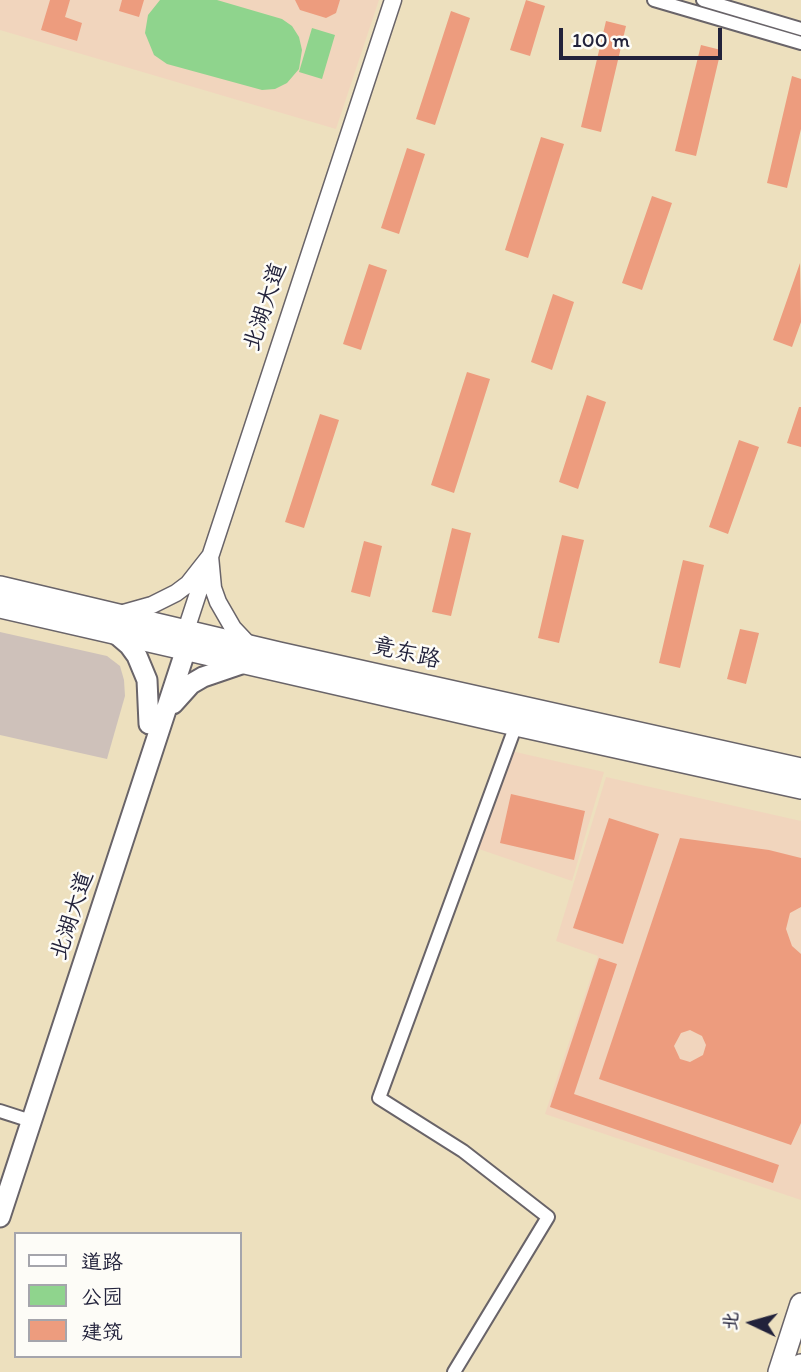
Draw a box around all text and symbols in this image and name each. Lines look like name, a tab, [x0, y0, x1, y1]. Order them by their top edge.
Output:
scale bar	[563, 14, 726, 58]
text: 100 m	[572, 27, 630, 52]
street label: 北湖大道	[239, 259, 293, 355]
street label: 竟东路	[369, 633, 443, 675]
street label: 北湖大道	[46, 868, 100, 964]
legend	[14, 1232, 242, 1358]
text: 道路	[81, 1249, 123, 1274]
text: 公园	[81, 1284, 123, 1309]
north arrow	[717, 1288, 787, 1358]
text: 北	[718, 1311, 743, 1332]
text: 建筑	[81, 1319, 123, 1344]

